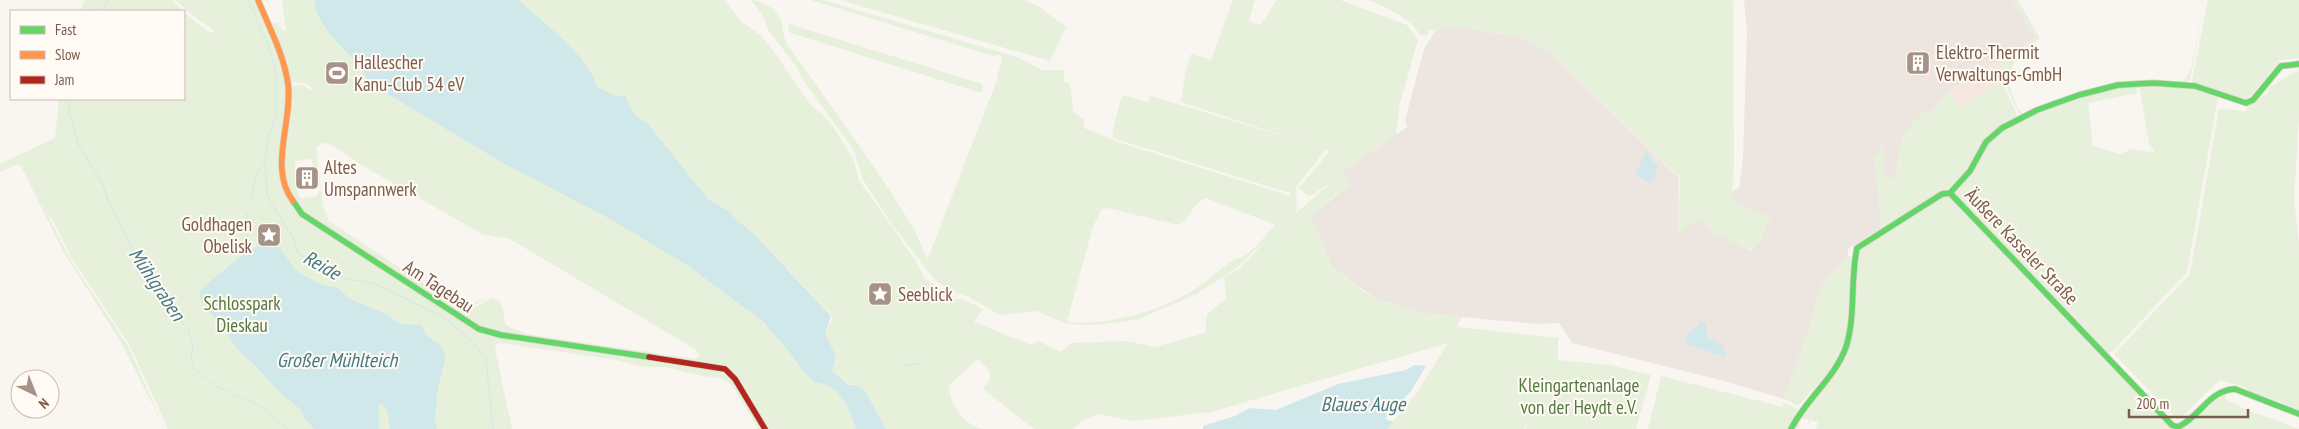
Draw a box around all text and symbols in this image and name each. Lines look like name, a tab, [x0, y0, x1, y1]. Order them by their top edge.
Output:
legend	[10, 10, 185, 100]
text: Fast	[55, 20, 76, 39]
place label: Elektro-Thermit Verwaltungs-GmbH	[1935, 40, 2062, 86]
text: Slow	[55, 45, 80, 64]
place label: Hallescher Kanu-Club 54 eV	[354, 50, 464, 96]
building icon: Elektro-Thermit Verwaltungs-GmbH	[1905, 50, 1931, 76]
sports icon: Hallescher Kanu-Club 54 eV	[324, 60, 350, 86]
text: Jam	[54, 70, 74, 89]
place label: Altes Umspannwerk	[324, 155, 417, 201]
building icon: Altes Umspannwerk	[294, 165, 320, 191]
street label: Äußere Kasseler Straße	[1960, 182, 2084, 310]
place label: Goldhagen Obelisk	[181, 212, 253, 258]
place icon: Goldhagen Obelisk	[256, 222, 282, 248]
water label: Mühlgraben	[123, 242, 192, 327]
water label: Reide	[299, 244, 347, 287]
street label: Am Tagebau	[399, 254, 479, 318]
place icon: Seeblick	[867, 281, 893, 307]
place label: Seeblick	[898, 282, 953, 306]
park label: Schlosspark Dieskau	[203, 291, 281, 337]
water label: Großer Mühlteich	[277, 347, 398, 373]
north arrow	[10, 369, 60, 419]
park label: Kleingartenanlage von der Heydt e.V.	[1519, 373, 1640, 419]
scale bar	[2129, 386, 2248, 418]
water label: Blaues Auge	[1321, 391, 1407, 417]
text: N	[35, 394, 53, 413]
text: 200 m	[2136, 394, 2169, 413]

